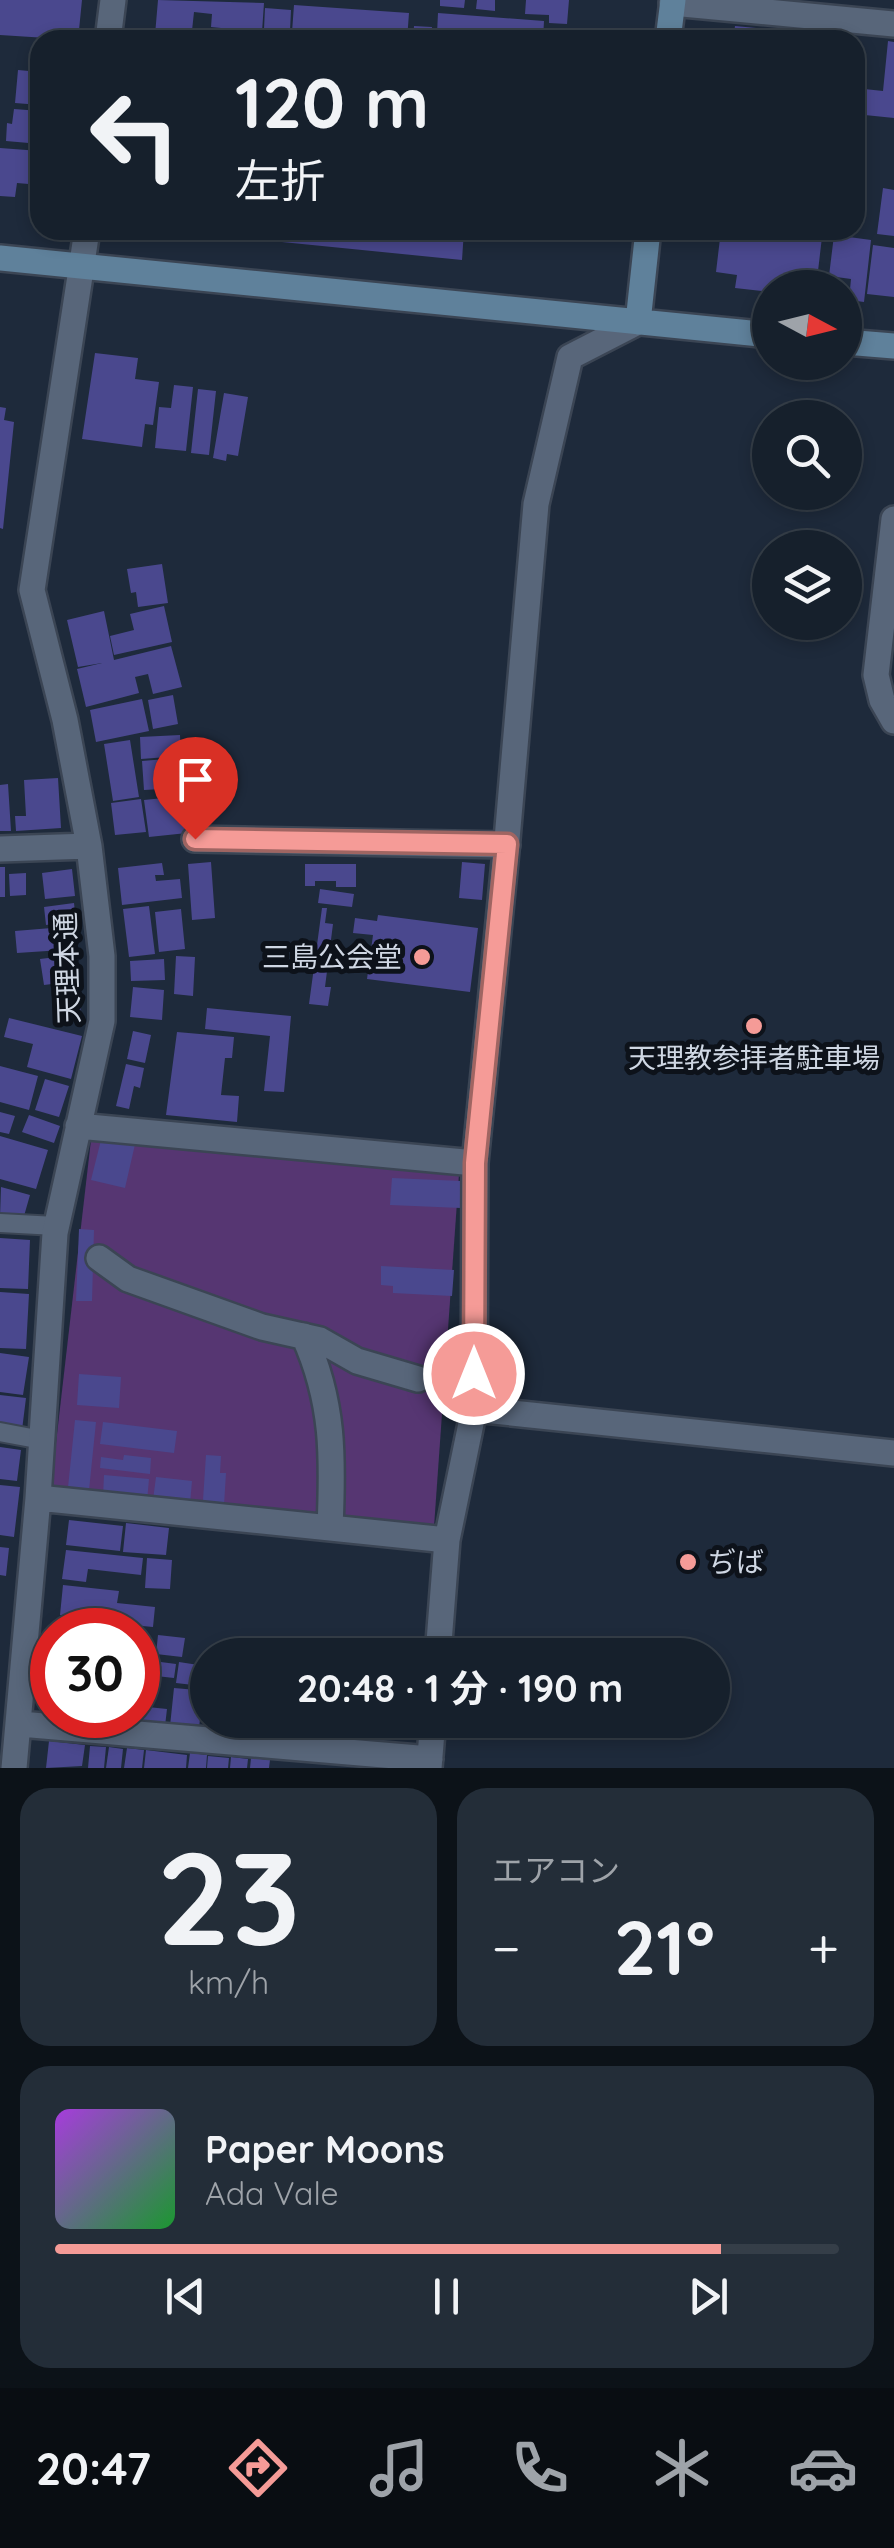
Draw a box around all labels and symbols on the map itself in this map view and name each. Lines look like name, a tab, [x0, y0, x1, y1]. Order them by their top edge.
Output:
north arrow	[752, 270, 862, 380]
pin	[153, 737, 238, 840]
street label: 天理本通	[47, 911, 86, 1025]
place label: 三島公会堂	[262, 939, 402, 974]
marker: 三島公会堂	[411, 946, 433, 968]
marker: 天理教参拝者駐車場	[743, 1015, 765, 1037]
place label: 天理教参拝者駐車場	[628, 1040, 880, 1075]
position arrow	[422, 1322, 526, 1426]
place label: ぢば	[708, 1544, 764, 1579]
marker: ぢば	[677, 1551, 699, 1573]
speed limit sign: 30	[30, 1608, 160, 1738]

